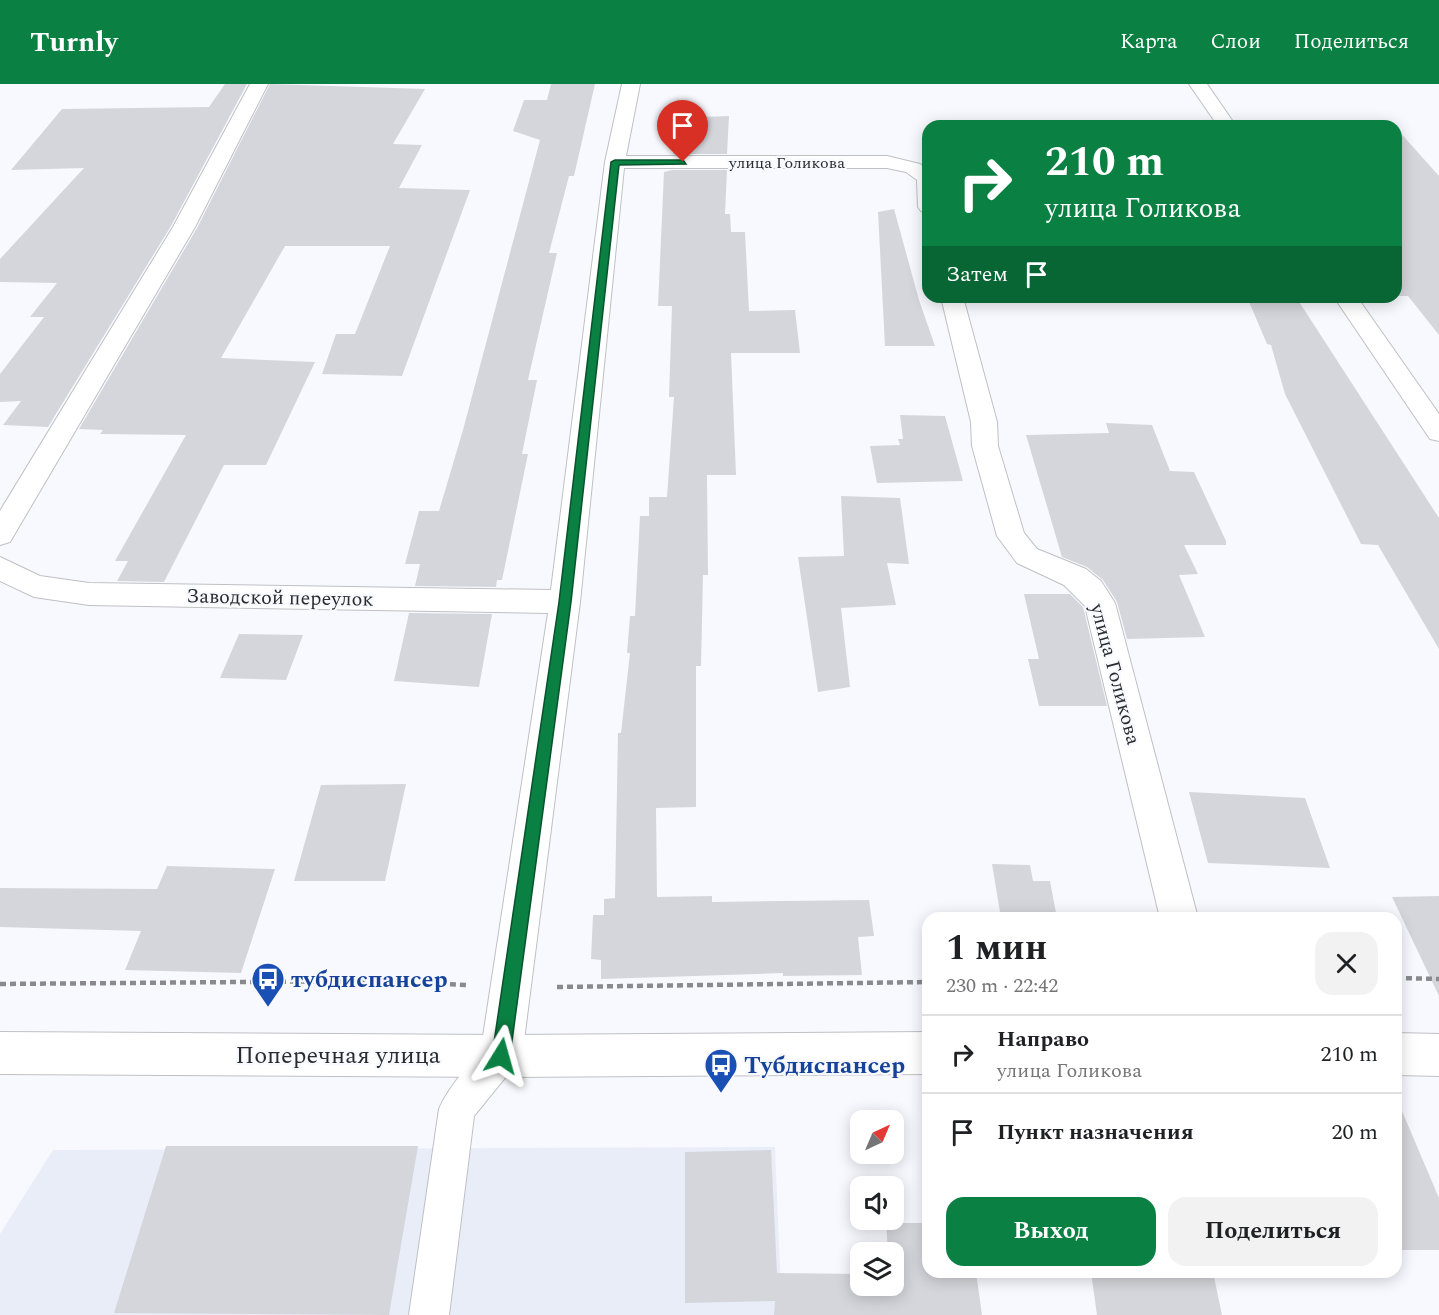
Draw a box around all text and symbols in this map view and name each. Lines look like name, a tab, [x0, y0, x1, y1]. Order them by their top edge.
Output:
text: Turnly	[30, 21, 118, 64]
text: Карта	[1120, 26, 1177, 58]
text: Слои	[1210, 26, 1261, 58]
text: Поделиться	[1294, 26, 1409, 58]
pin	[657, 100, 708, 162]
icon: arrive	[666, 109, 699, 142]
text: 210 m	[1045, 131, 1164, 194]
icon: right	[946, 144, 1024, 222]
street label: улица Голикова	[728, 151, 845, 175]
text: улица Голикова	[1045, 188, 1241, 230]
text: Затем	[946, 258, 1008, 291]
icon: arrive	[1020, 258, 1053, 291]
street label: Заводской переулок	[186, 581, 374, 615]
street label: улица Голикова	[1082, 599, 1148, 748]
text: 1 мин	[946, 921, 1047, 976]
button: close	[1315, 932, 1378, 995]
bus stop icon: тубдиспансер	[250, 961, 286, 1008]
place label: тубдиспансер	[291, 962, 448, 998]
text: 230 m · 22:42	[946, 971, 1058, 1001]
text: Направо	[997, 1023, 1089, 1056]
position arrow	[469, 1024, 533, 1088]
street label: Поперечная улица	[235, 1038, 441, 1074]
icon: right	[946, 1038, 979, 1071]
text: 210 m	[1321, 1038, 1378, 1071]
bus stop icon: Тубдиспансер	[703, 1047, 739, 1094]
place label: Тубдиспансер	[744, 1048, 905, 1084]
text: улица Голикова	[997, 1056, 1142, 1086]
north arrow	[850, 1110, 904, 1164]
map controls	[850, 1110, 904, 1296]
icon: arrive	[946, 1116, 979, 1149]
text: Пункт назначения	[997, 1116, 1194, 1149]
text: 20 m	[1332, 1116, 1378, 1149]
button: sound	[850, 1176, 904, 1230]
button: Выход	[946, 1197, 1156, 1266]
button: Поделиться	[1168, 1197, 1378, 1266]
button: layers	[850, 1242, 904, 1296]

